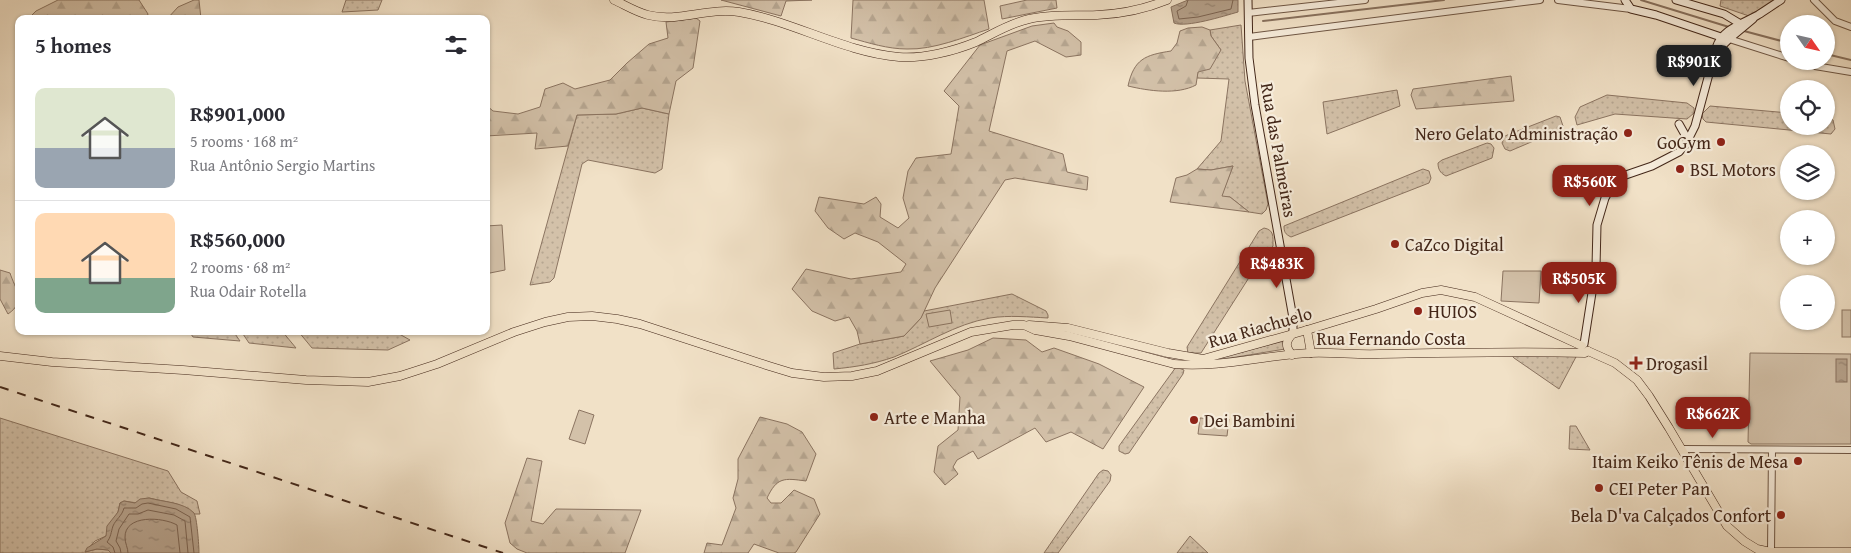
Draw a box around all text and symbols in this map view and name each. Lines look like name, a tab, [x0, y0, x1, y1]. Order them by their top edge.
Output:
north arrow	[1780, 15, 1835, 70]
map controls	[1780, 15, 1835, 330]
text: 5 homes	[35, 30, 111, 61]
icon: filters	[442, 31, 470, 59]
pin: R$901K	[1653, 44, 1735, 87]
text: R$901K	[1667, 49, 1721, 73]
button: locate	[1780, 80, 1835, 135]
street label: Rua das Palmeiras	[1254, 81, 1304, 219]
text: R$901,000	[190, 98, 285, 129]
icon: home	[75, 108, 135, 168]
place label: Nero Gelato Administração	[1415, 120, 1618, 147]
marker: Nero Gelato Administração	[1622, 127, 1634, 139]
text: 5 rooms · 168 m²	[190, 129, 298, 153]
place label: GoGym	[1657, 129, 1711, 156]
marker: GoGym	[1715, 136, 1727, 148]
button: layers	[1780, 145, 1835, 200]
text: Rua Antônio Sergio Martins	[190, 153, 375, 177]
place label: BSL Motors	[1690, 156, 1776, 183]
marker: BSL Motors	[1674, 163, 1686, 175]
pin: R$560K	[1549, 164, 1631, 207]
text: R$560K	[1563, 169, 1617, 193]
button: +	[1780, 210, 1835, 265]
text: R$560,000	[190, 224, 285, 255]
place label: CaZco Digital	[1405, 231, 1504, 258]
icon: home	[75, 233, 135, 293]
marker: CaZco Digital	[1389, 238, 1401, 250]
pin: R$483K	[1236, 246, 1318, 289]
text: R$483K	[1250, 251, 1304, 275]
text: 2 rooms · 68 m²	[190, 255, 290, 279]
pin: R$505K	[1538, 262, 1620, 304]
text: R$505K	[1552, 266, 1606, 290]
button: −	[1780, 275, 1835, 330]
text: Rua Odair Rotella	[190, 279, 306, 303]
place label: HUIOS	[1428, 298, 1477, 325]
street label: Rua Riachuelo	[1205, 299, 1315, 355]
marker: HUIOS	[1412, 305, 1424, 317]
street label: Rua Fernando Costa	[1317, 325, 1466, 352]
place label: Drogasil	[1646, 350, 1708, 377]
marker: Drogasil	[1630, 357, 1642, 369]
pin: R$662K	[1672, 396, 1754, 439]
text: R$662K	[1686, 401, 1740, 425]
place label: Arte e Manha	[884, 404, 986, 431]
place label: Dei Bambini	[1204, 407, 1295, 434]
marker: Arte e Manha	[868, 411, 880, 423]
marker: Dei Bambini	[1188, 414, 1200, 426]
place label: Itaim Keiko Tênis de Mesa	[1592, 448, 1788, 475]
marker: Itaim Keiko Tênis de Mesa	[1792, 455, 1804, 467]
place label: CEI Peter Pan	[1609, 475, 1710, 502]
marker: CEI Peter Pan	[1593, 482, 1605, 494]
place label: Bela D'va Calçados Confort	[1571, 502, 1772, 529]
marker: Bela D'va Calçados Confort	[1775, 509, 1787, 521]

